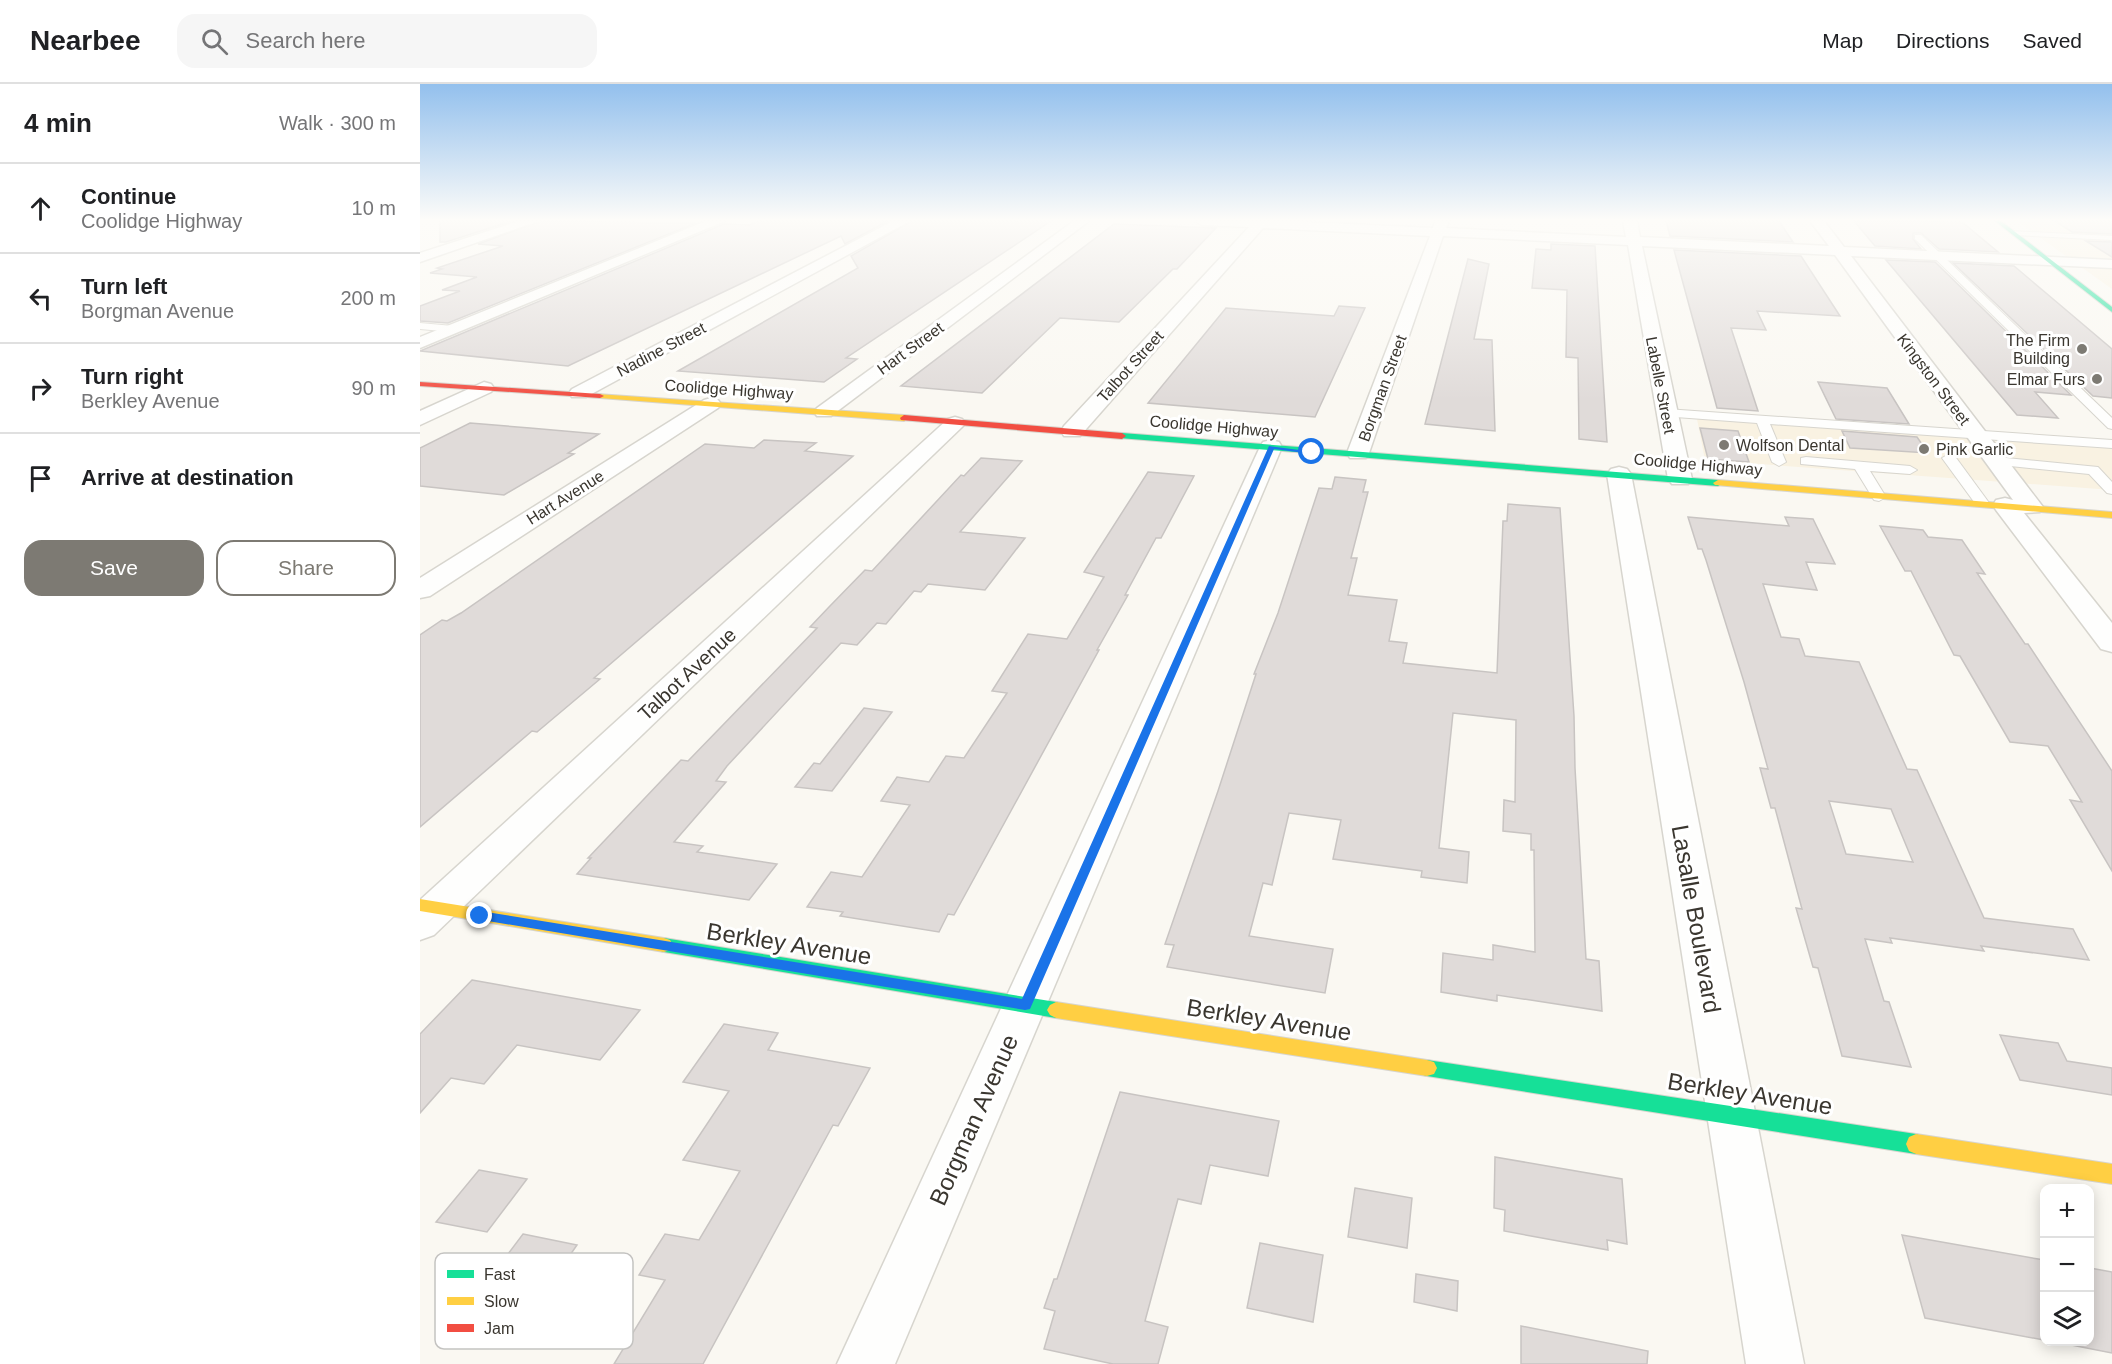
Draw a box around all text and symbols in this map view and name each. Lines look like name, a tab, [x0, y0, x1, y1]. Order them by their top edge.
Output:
search box	[177, 14, 597, 68]
text: Nearbee	[30, 25, 141, 56]
icon: search	[198, 25, 231, 58]
text: Search here	[246, 28, 365, 53]
text: Map	[1822, 29, 1863, 52]
text: Directions	[1896, 29, 1989, 52]
text: Saved	[2022, 29, 2082, 52]
text: 4 min	[24, 108, 92, 138]
text: Walk · 300 m	[279, 112, 396, 134]
text: Continue	[81, 184, 176, 209]
icon: ahead	[24, 192, 57, 225]
text: 10 m	[352, 197, 396, 219]
text: Coolidge Highway	[81, 210, 242, 232]
text: Turn left	[81, 274, 167, 299]
icon: left	[24, 282, 57, 315]
text: 200 m	[340, 287, 396, 309]
text: Borgman Avenue	[81, 300, 234, 322]
street label: Hart Street	[874, 318, 947, 378]
street label: Nadine Street	[614, 319, 709, 380]
street label: Talbot Street	[1094, 327, 1167, 405]
street label: Kingston Street	[1894, 330, 1974, 429]
street label: Borgman Street	[1355, 332, 1410, 444]
place label: The Firm Building	[2006, 332, 2070, 367]
street label: Labelle Street	[1643, 335, 1678, 436]
marker: The Firm Building	[2075, 342, 2089, 356]
text: Turn right	[81, 364, 183, 389]
place label: Elmar Furs	[2007, 371, 2085, 388]
icon: right	[24, 372, 57, 405]
marker: Elmar Furs	[2090, 372, 2104, 386]
text: 90 m	[352, 377, 396, 399]
street label: Coolidge Highway	[664, 377, 794, 402]
text: Berkley Avenue	[81, 390, 220, 412]
street label: Coolidge Highway	[1149, 412, 1279, 441]
place label: Wolfson Dental	[1736, 437, 1844, 454]
route start	[1298, 438, 1324, 464]
marker: Wolfson Dental	[1717, 438, 1731, 452]
place label: Pink Garlic	[1936, 441, 2013, 458]
marker: Pink Garlic	[1917, 442, 1931, 456]
street label: Coolidge Highway	[1633, 450, 1763, 479]
icon: arrive	[24, 462, 57, 495]
text: Arrive at destination	[81, 465, 294, 490]
street label: Hart Avenue	[524, 467, 607, 528]
button: Save	[24, 540, 204, 596]
button: Share	[216, 540, 396, 596]
street label: Talbot Avenue	[634, 623, 740, 725]
street label: Lasalle Boulevard	[1667, 823, 1726, 1015]
route end	[466, 902, 492, 928]
street label: Berkley Avenue	[705, 917, 873, 970]
street label: Berkley Avenue	[1185, 993, 1353, 1046]
street label: Borgman Avenue	[924, 1030, 1023, 1209]
street label: Berkley Avenue	[1666, 1067, 1834, 1120]
map controls	[2040, 1184, 2094, 1346]
button: +	[2040, 1184, 2094, 1238]
button: −	[2040, 1238, 2094, 1292]
legend	[435, 1253, 633, 1349]
text: Fast	[484, 1266, 516, 1283]
button: layers	[2040, 1292, 2094, 1346]
text: Slow	[484, 1293, 519, 1310]
text: Jam	[484, 1320, 514, 1337]

